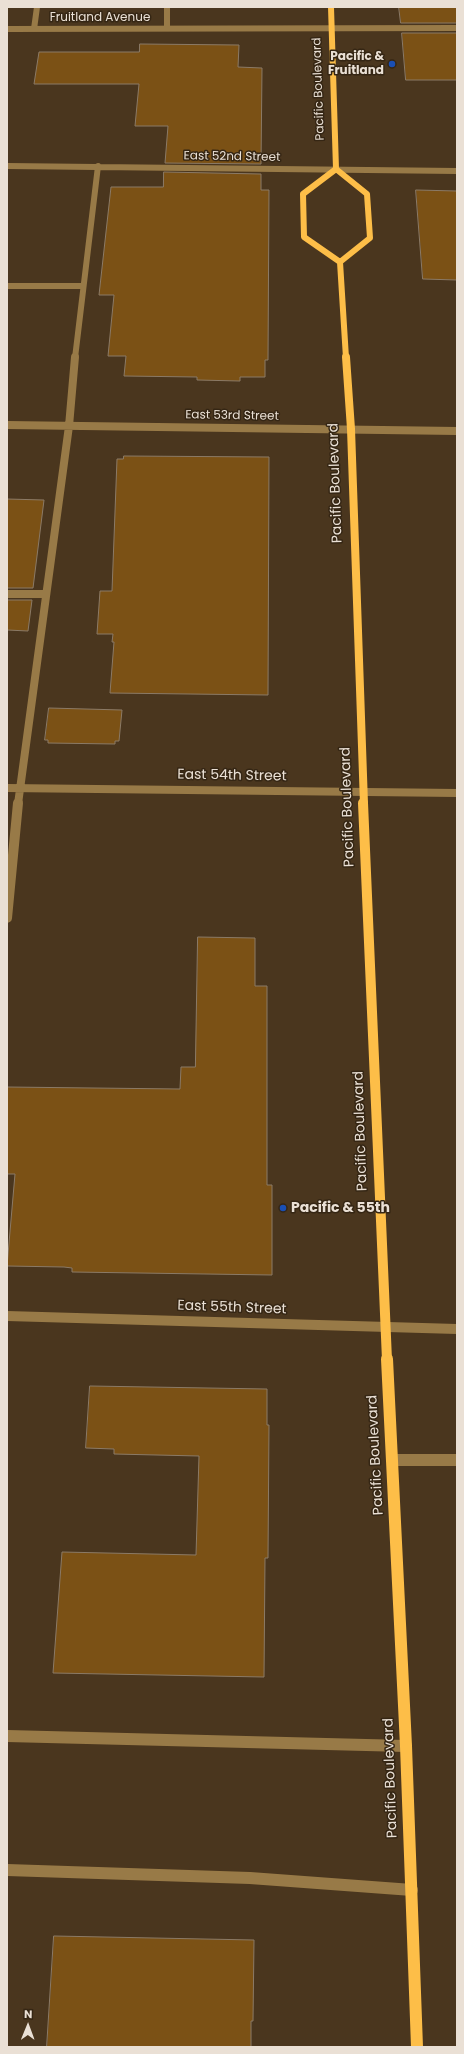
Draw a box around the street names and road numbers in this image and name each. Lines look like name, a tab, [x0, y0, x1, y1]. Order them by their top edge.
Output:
street label: Fruitland Avenue	[50, 11, 150, 25]
street label: Pacific Boulevard	[310, 37, 328, 141]
street label: East 52nd Street	[184, 149, 280, 165]
street label: East 53rd Street	[185, 408, 279, 424]
street label: Pacific Boulevard	[326, 423, 346, 543]
street label: Pacific Boulevard	[338, 747, 358, 867]
street label: East 54th Street	[177, 767, 287, 785]
street label: Pacific Boulevard	[351, 1071, 371, 1191]
street label: East 55th Street	[177, 1298, 287, 1318]
street label: Pacific Boulevard	[364, 1394, 388, 1516]
street label: Pacific Boulevard	[381, 1718, 401, 1838]

